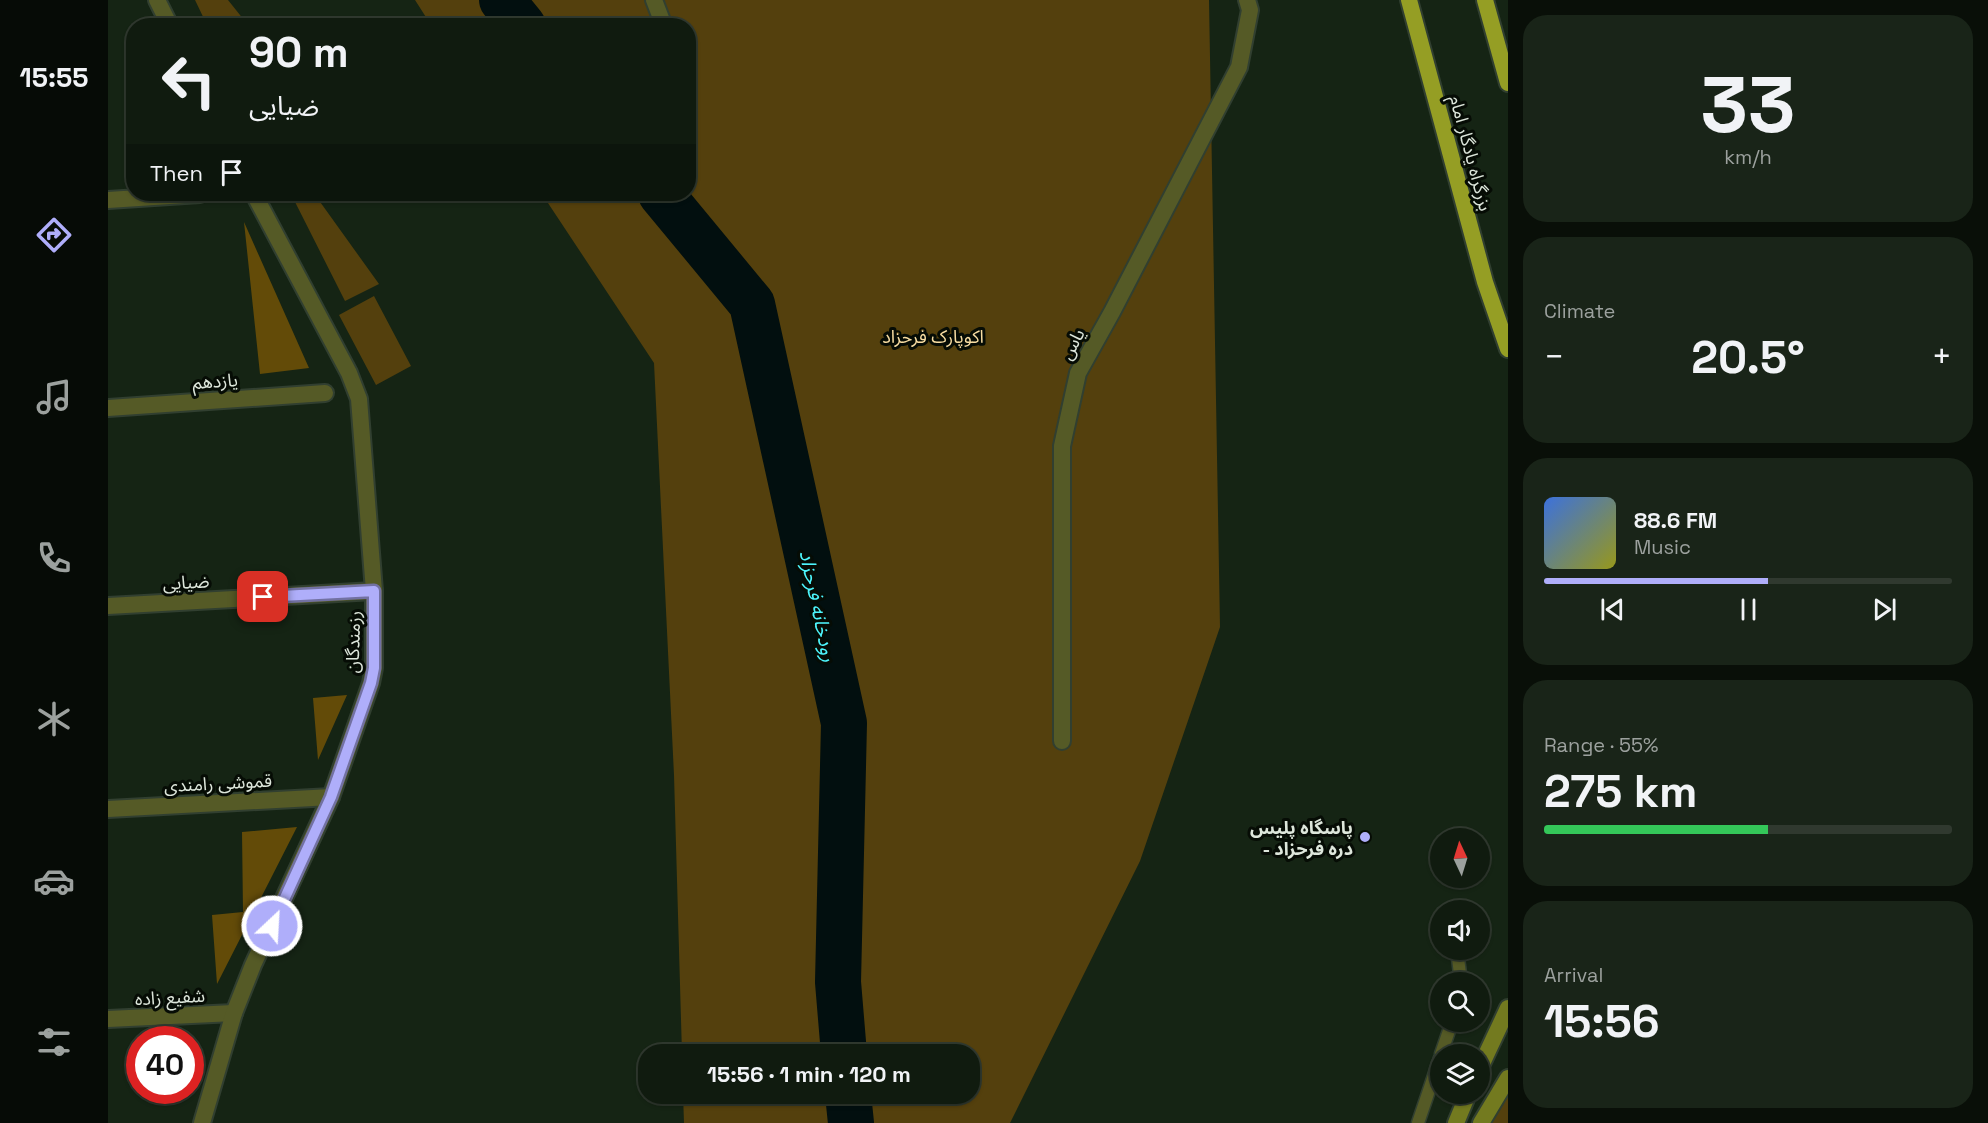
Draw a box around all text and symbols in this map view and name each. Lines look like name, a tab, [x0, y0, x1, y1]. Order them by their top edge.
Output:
text: 90 m	[249, 26, 349, 79]
icon: left	[150, 42, 228, 120]
text: 33	[1701, 55, 1795, 155]
text: 15:55	[20, 60, 88, 95]
text: ضیایی	[249, 88, 319, 123]
street label: بزرگراه یادگار امام	[1442, 93, 1497, 214]
text: km/h	[1724, 144, 1772, 170]
icon: arrive	[215, 156, 248, 189]
text: Then	[150, 159, 203, 187]
icon: directions	[33, 214, 75, 256]
text: Climate	[1544, 298, 1615, 324]
street label: یاس	[1054, 324, 1090, 364]
park label: اکوپارک فرحزاد	[882, 325, 984, 348]
text: 20.5°	[1691, 329, 1805, 386]
text: −	[1544, 336, 1564, 378]
text: +	[1932, 336, 1952, 378]
street label: یازدهم	[191, 368, 239, 396]
icon: music	[33, 376, 75, 418]
text: 88.6 FM	[1634, 506, 1717, 534]
text: Music	[1634, 534, 1691, 560]
icon: phone	[33, 537, 75, 579]
water label: رودخانه فرحزاد	[794, 548, 842, 664]
street label: ضیایی	[162, 569, 210, 595]
pin	[237, 571, 288, 622]
icon: arrive	[246, 580, 279, 613]
icon: previous	[1596, 593, 1629, 626]
icon: pause	[1732, 593, 1765, 626]
icon: next	[1868, 593, 1901, 626]
street label: رزمندگان	[340, 610, 366, 674]
icon: climate	[33, 698, 75, 740]
text: Range · 55%	[1544, 732, 1658, 758]
text: 275 km	[1544, 763, 1697, 820]
street label: قموشی رامندی	[163, 769, 273, 797]
place label: پاسگاه پلیس - دره فرحزاد	[1250, 816, 1353, 860]
north arrow	[1430, 828, 1490, 888]
map controls	[1430, 828, 1490, 1104]
marker: پاسگاه پلیس - دره فرحزاد	[1358, 830, 1372, 844]
icon: car	[33, 860, 75, 902]
position arrow	[240, 894, 304, 958]
button: sound	[1430, 900, 1490, 960]
text: Arrival	[1544, 962, 1603, 988]
button: search	[1430, 972, 1490, 1032]
street label: شفیع زاده	[134, 984, 206, 1013]
text: 15:56	[1544, 993, 1660, 1050]
icon: filters	[33, 1021, 75, 1063]
speed limit sign: 40	[126, 1026, 204, 1104]
button: layers	[1430, 1044, 1490, 1104]
text: 15:56 · 1 min · 120 m	[707, 1060, 911, 1088]

